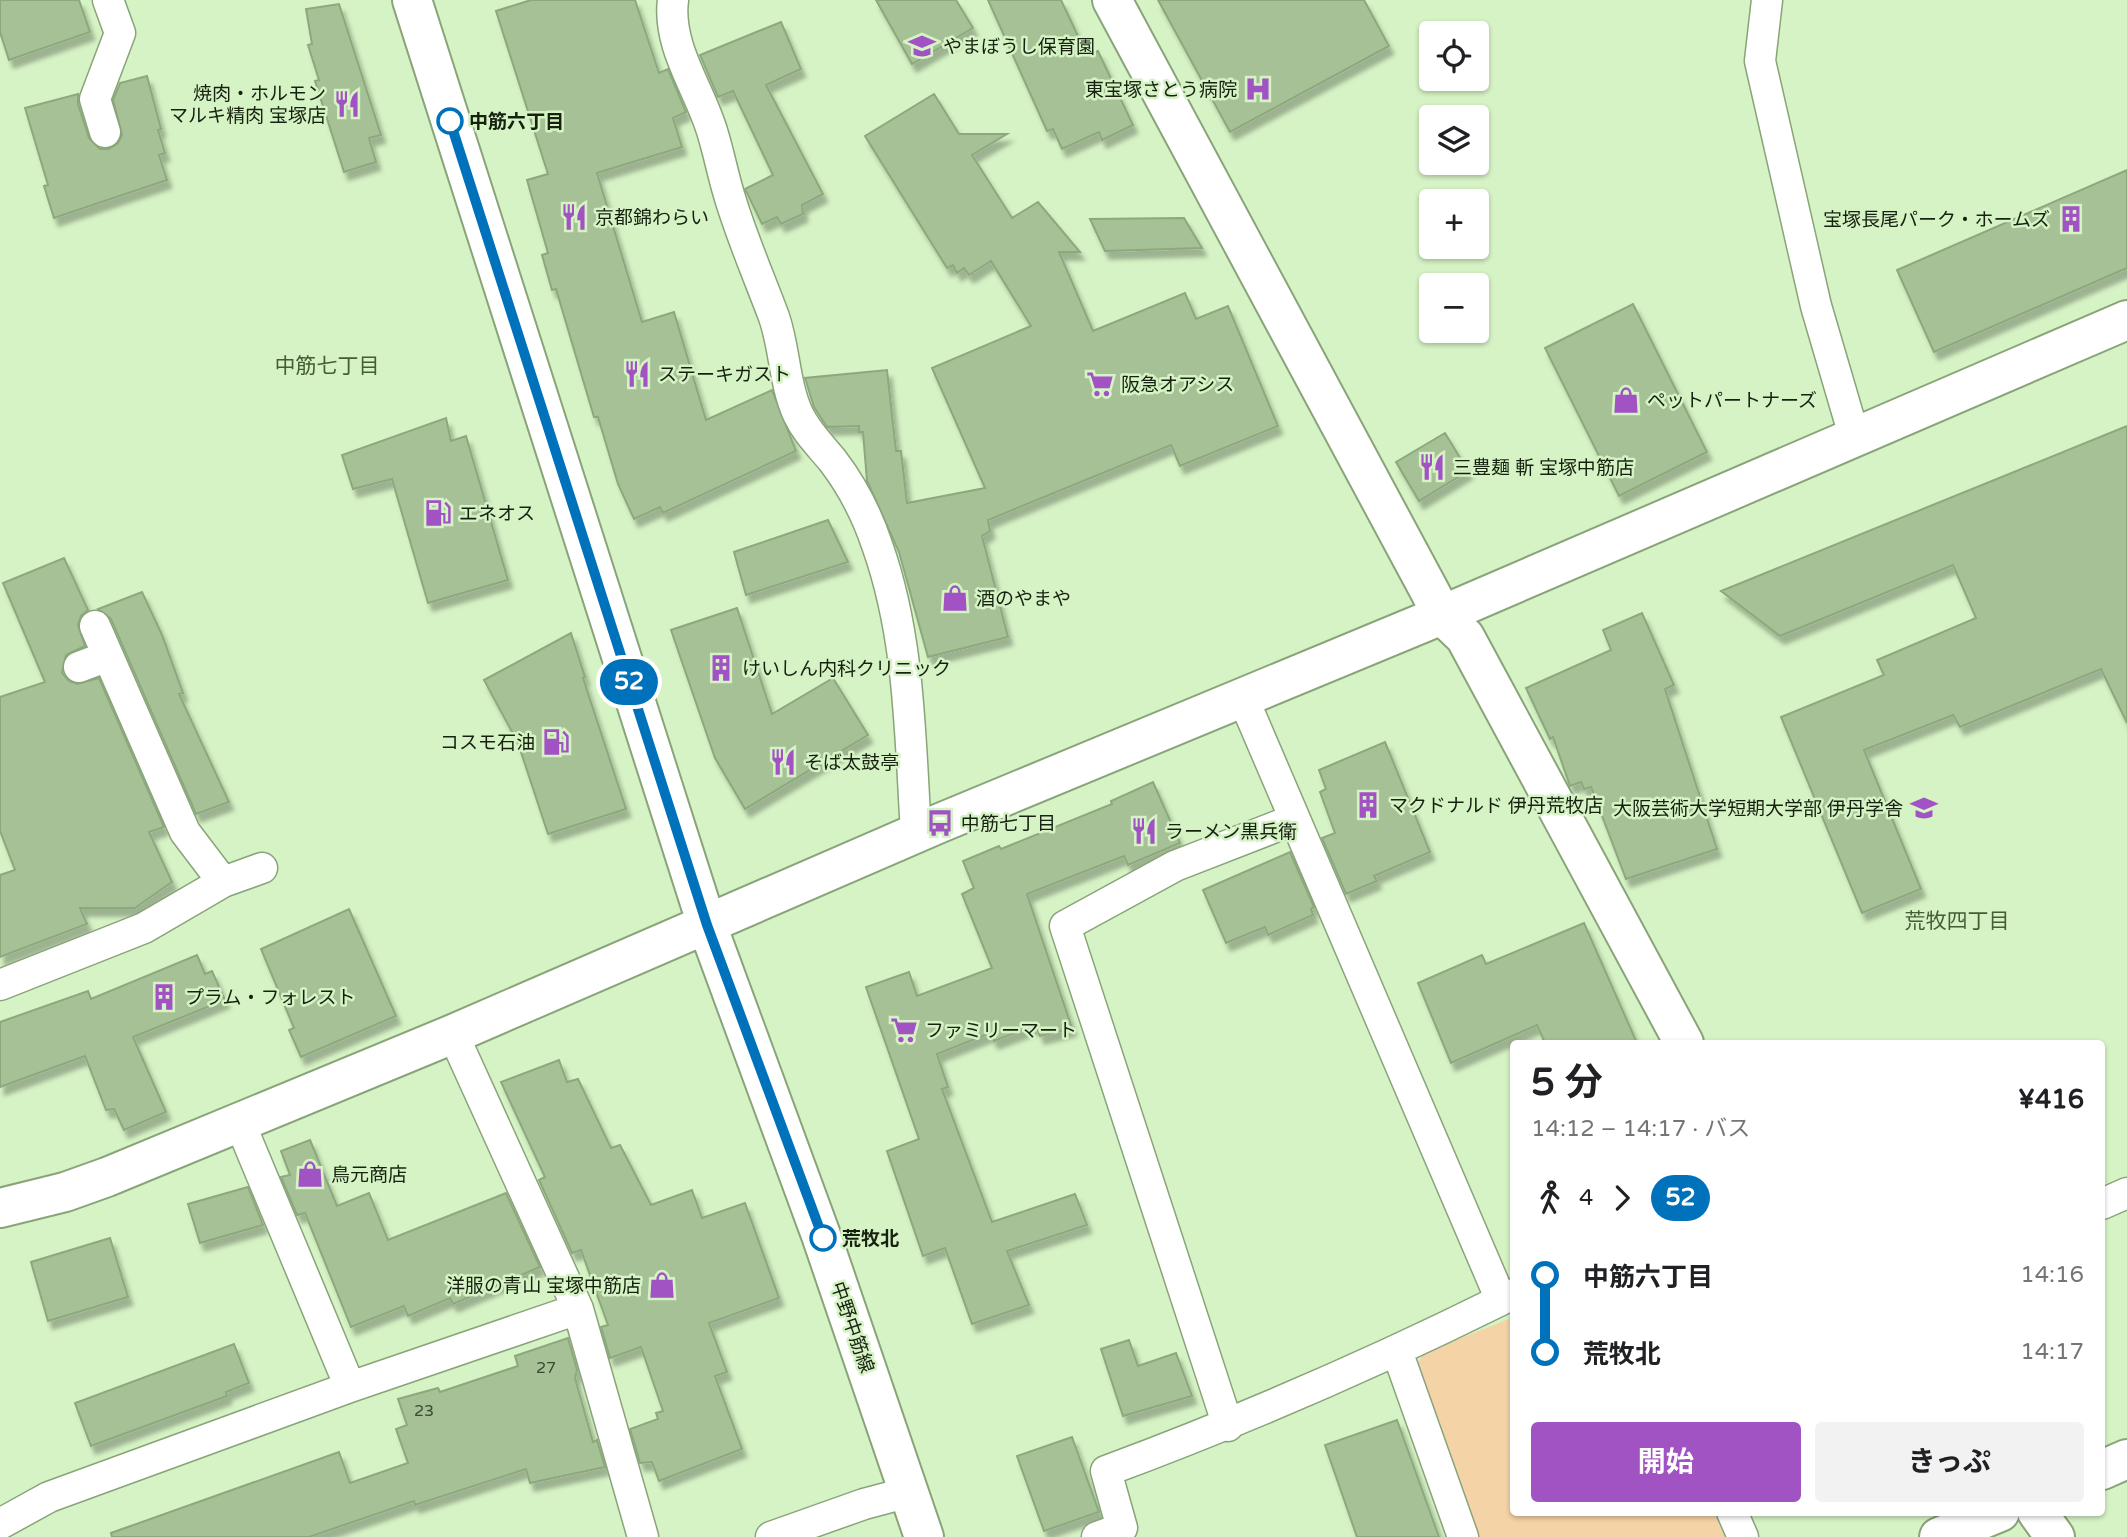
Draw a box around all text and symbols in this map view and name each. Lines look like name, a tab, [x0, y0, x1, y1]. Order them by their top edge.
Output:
map controls	[1419, 21, 1489, 343]
button: locate	[1419, 21, 1489, 91]
school or university icon: やまぼうし保育園	[907, 31, 937, 61]
place label: やまぼうし保育園	[943, 36, 1095, 58]
hospital icon: 東宝塚さとう病院	[1243, 74, 1273, 104]
place label: 東宝塚さとう病院	[1085, 79, 1237, 101]
place label: 焼肉・ホルモン マルキ精肉 宝塚店	[169, 83, 326, 127]
restaurant icon: 焼肉・ホルモン マルキ精肉 宝塚店	[332, 89, 362, 119]
button: layers	[1419, 105, 1489, 175]
marker: 中筋六丁目	[437, 108, 463, 134]
place label: 中筋六丁目	[469, 111, 564, 133]
button: +	[1419, 189, 1489, 259]
restaurant icon: 京都錦わらい	[559, 202, 589, 232]
building icon: 宝塚長尾パーク・ホームズ	[2056, 204, 2086, 234]
place label: 京都錦わらい	[595, 207, 709, 229]
place label: 宝塚長尾パーク・ホームズ	[1823, 209, 2050, 231]
button: −	[1419, 273, 1489, 343]
district label: 中筋七丁目	[275, 354, 380, 379]
restaurant icon: ステーキガスト	[622, 359, 652, 389]
place label: ステーキガスト	[658, 364, 791, 386]
supermarket icon: 阪急オアシス	[1085, 369, 1115, 399]
place label: 阪急オアシス	[1121, 374, 1234, 396]
shop icon: ペットパートナーズ	[1611, 385, 1641, 415]
place label: ペットパートナーズ	[1647, 390, 1817, 412]
restaurant icon: 三豊麺 斬 宝塚中筋店	[1417, 452, 1447, 482]
place label: 三豊麺 斬 宝塚中筋店	[1453, 457, 1634, 479]
fuel station icon: エネオス	[423, 498, 453, 528]
place label: エネオス	[459, 503, 535, 525]
shop icon: 酒のやまや	[940, 583, 970, 613]
place label: 酒のやまや	[976, 588, 1071, 610]
building icon: けいしん内科クリニック	[706, 653, 736, 683]
place label: けいしん内科クリニック	[742, 658, 951, 680]
line badge: 52	[598, 659, 660, 705]
text: 52	[614, 667, 644, 696]
fuel station icon: コスモ石油	[541, 727, 571, 757]
place label: コスモ石油	[440, 732, 535, 754]
restaurant icon: そば太鼓亭	[768, 747, 798, 777]
place label: そば太鼓亭	[804, 752, 899, 774]
building icon: マクドナルド 伊丹荒牧店	[1353, 790, 1383, 820]
school or university icon: 大阪芸術大学短期大学部 伊丹学舎	[1909, 793, 1939, 823]
place label: マクドナルド 伊丹荒牧店	[1389, 795, 1603, 817]
place label: 大阪芸術大学短期大学部 伊丹学舎	[1613, 798, 1903, 820]
bus stop icon: 中筋七丁目	[925, 808, 955, 838]
place label: 中筋七丁目	[961, 813, 1056, 835]
restaurant icon: ラーメン黒兵衛	[1129, 816, 1159, 846]
place label: ラーメン黒兵衛	[1165, 821, 1297, 843]
district label: 荒牧四丁目	[1905, 909, 2010, 934]
building icon: プラム・フォレスト	[149, 982, 179, 1012]
place label: プラム・フォレスト	[185, 987, 355, 1009]
supermarket icon: ファミリーマート	[889, 1015, 919, 1045]
place label: ファミリーマート	[925, 1020, 1077, 1042]
text: 5 分	[1531, 1060, 1603, 1106]
text: ¥416	[2018, 1084, 2084, 1115]
text: 14:12 – 14:17 · バス	[1531, 1115, 1750, 1143]
shop icon: 鳥元商店	[295, 1159, 325, 1189]
place label: 鳥元商店	[331, 1164, 407, 1186]
icon: walk	[1531, 1179, 1569, 1217]
icon: forward	[1603, 1179, 1641, 1217]
text: 52	[1665, 1183, 1696, 1212]
text: 4	[1579, 1184, 1593, 1212]
marker: 荒牧北	[810, 1225, 836, 1251]
place label: 荒牧北	[842, 1228, 899, 1250]
text: 14:16	[2020, 1261, 2084, 1289]
text: 中筋六丁目	[1583, 1262, 1713, 1293]
shop icon: 洋服の青山 宝塚中筋店	[647, 1270, 677, 1300]
place label: 洋服の青山 宝塚中筋店	[446, 1275, 641, 1297]
street label: 中野中筋線	[826, 1279, 878, 1376]
text: 14:17	[2020, 1338, 2084, 1366]
text: 荒牧北	[1583, 1339, 1661, 1370]
house number: 27	[536, 1358, 556, 1378]
house number: 23	[414, 1401, 434, 1421]
button: 開始	[1531, 1422, 1801, 1502]
button: きっぷ	[1815, 1422, 2084, 1502]

